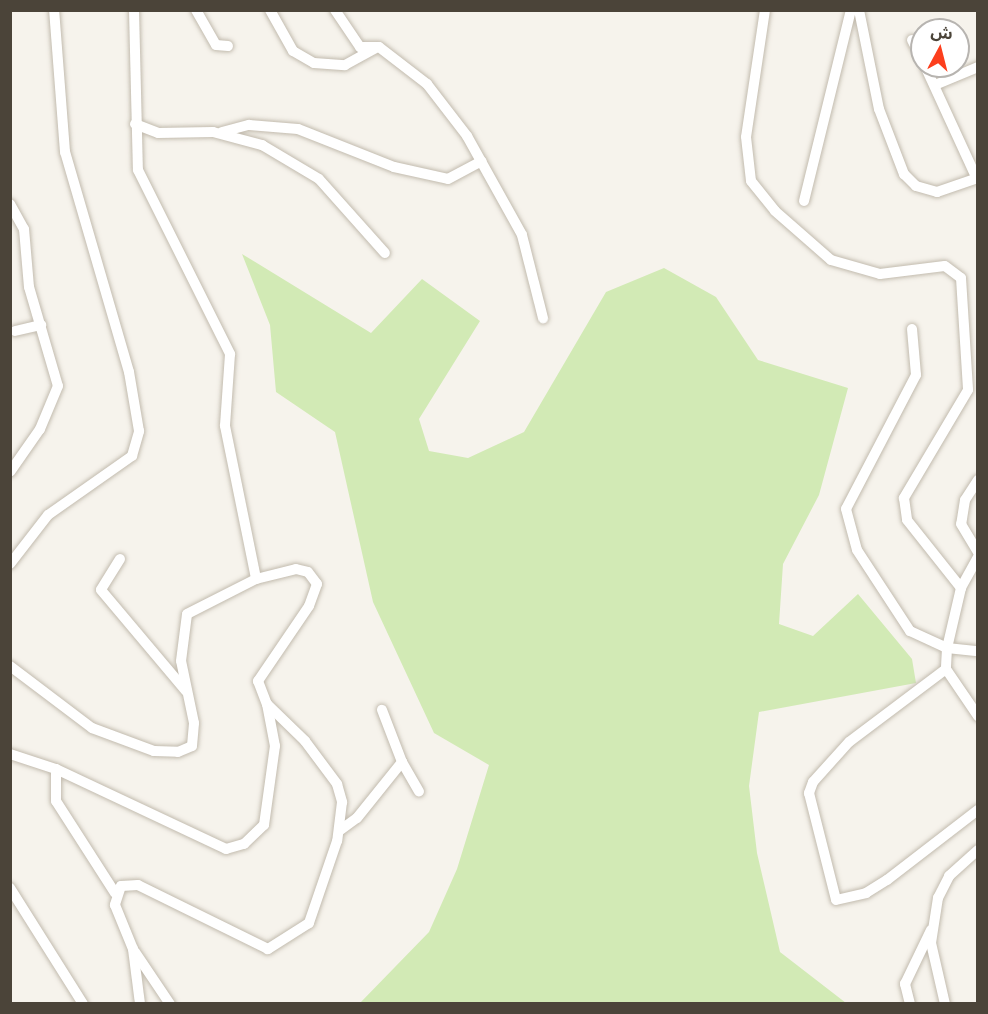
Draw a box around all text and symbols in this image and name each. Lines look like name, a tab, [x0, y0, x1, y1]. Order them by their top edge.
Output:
north arrow	[910, 18, 970, 78]
text: ش	[930, 20, 954, 44]

